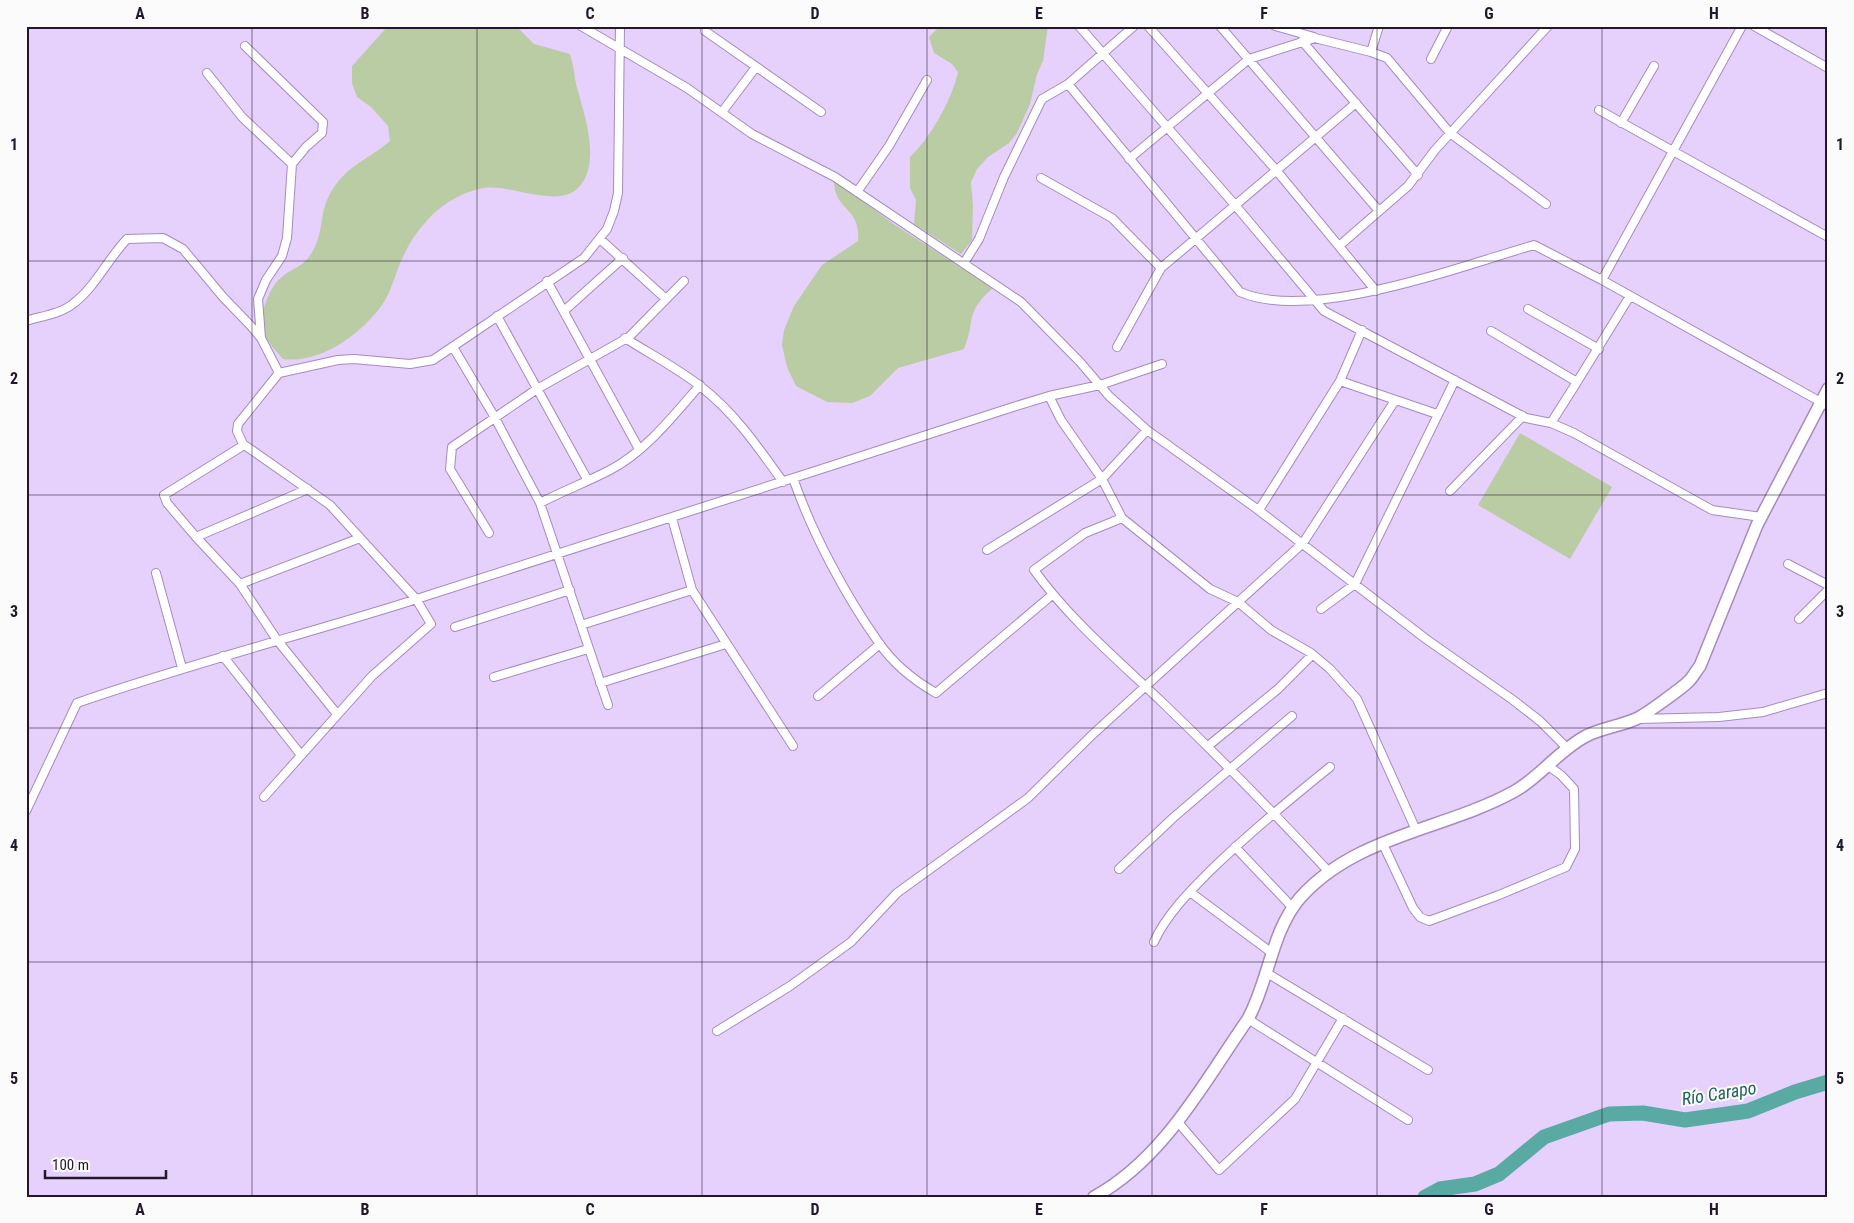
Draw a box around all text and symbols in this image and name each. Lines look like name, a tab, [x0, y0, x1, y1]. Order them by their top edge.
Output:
text: A	[135, 4, 145, 23]
text: B	[361, 4, 370, 23]
text: C	[585, 4, 595, 23]
text: D	[810, 4, 820, 23]
text: E	[1035, 4, 1043, 23]
text: F	[1260, 4, 1268, 23]
text: G	[1484, 4, 1494, 23]
text: H	[1709, 4, 1719, 23]
text: 1	[10, 135, 18, 154]
text: 1	[1836, 135, 1844, 154]
text: 2	[10, 369, 18, 388]
text: 2	[1836, 369, 1844, 388]
text: 3	[10, 602, 18, 621]
text: 3	[1836, 602, 1844, 621]
text: 4	[10, 836, 18, 855]
text: 4	[1836, 836, 1844, 855]
text: 5	[10, 1069, 18, 1088]
text: 5	[1836, 1069, 1844, 1088]
water label: Río Carapo	[1680, 1077, 1758, 1109]
scale bar	[45, 1148, 166, 1180]
text: 100 m	[52, 1156, 89, 1174]
text: A	[135, 1200, 145, 1219]
text: B	[361, 1200, 370, 1219]
text: C	[585, 1200, 595, 1219]
text: D	[810, 1200, 820, 1219]
text: E	[1035, 1200, 1043, 1219]
text: F	[1260, 1200, 1268, 1219]
text: G	[1484, 1200, 1494, 1219]
text: H	[1709, 1200, 1719, 1219]

